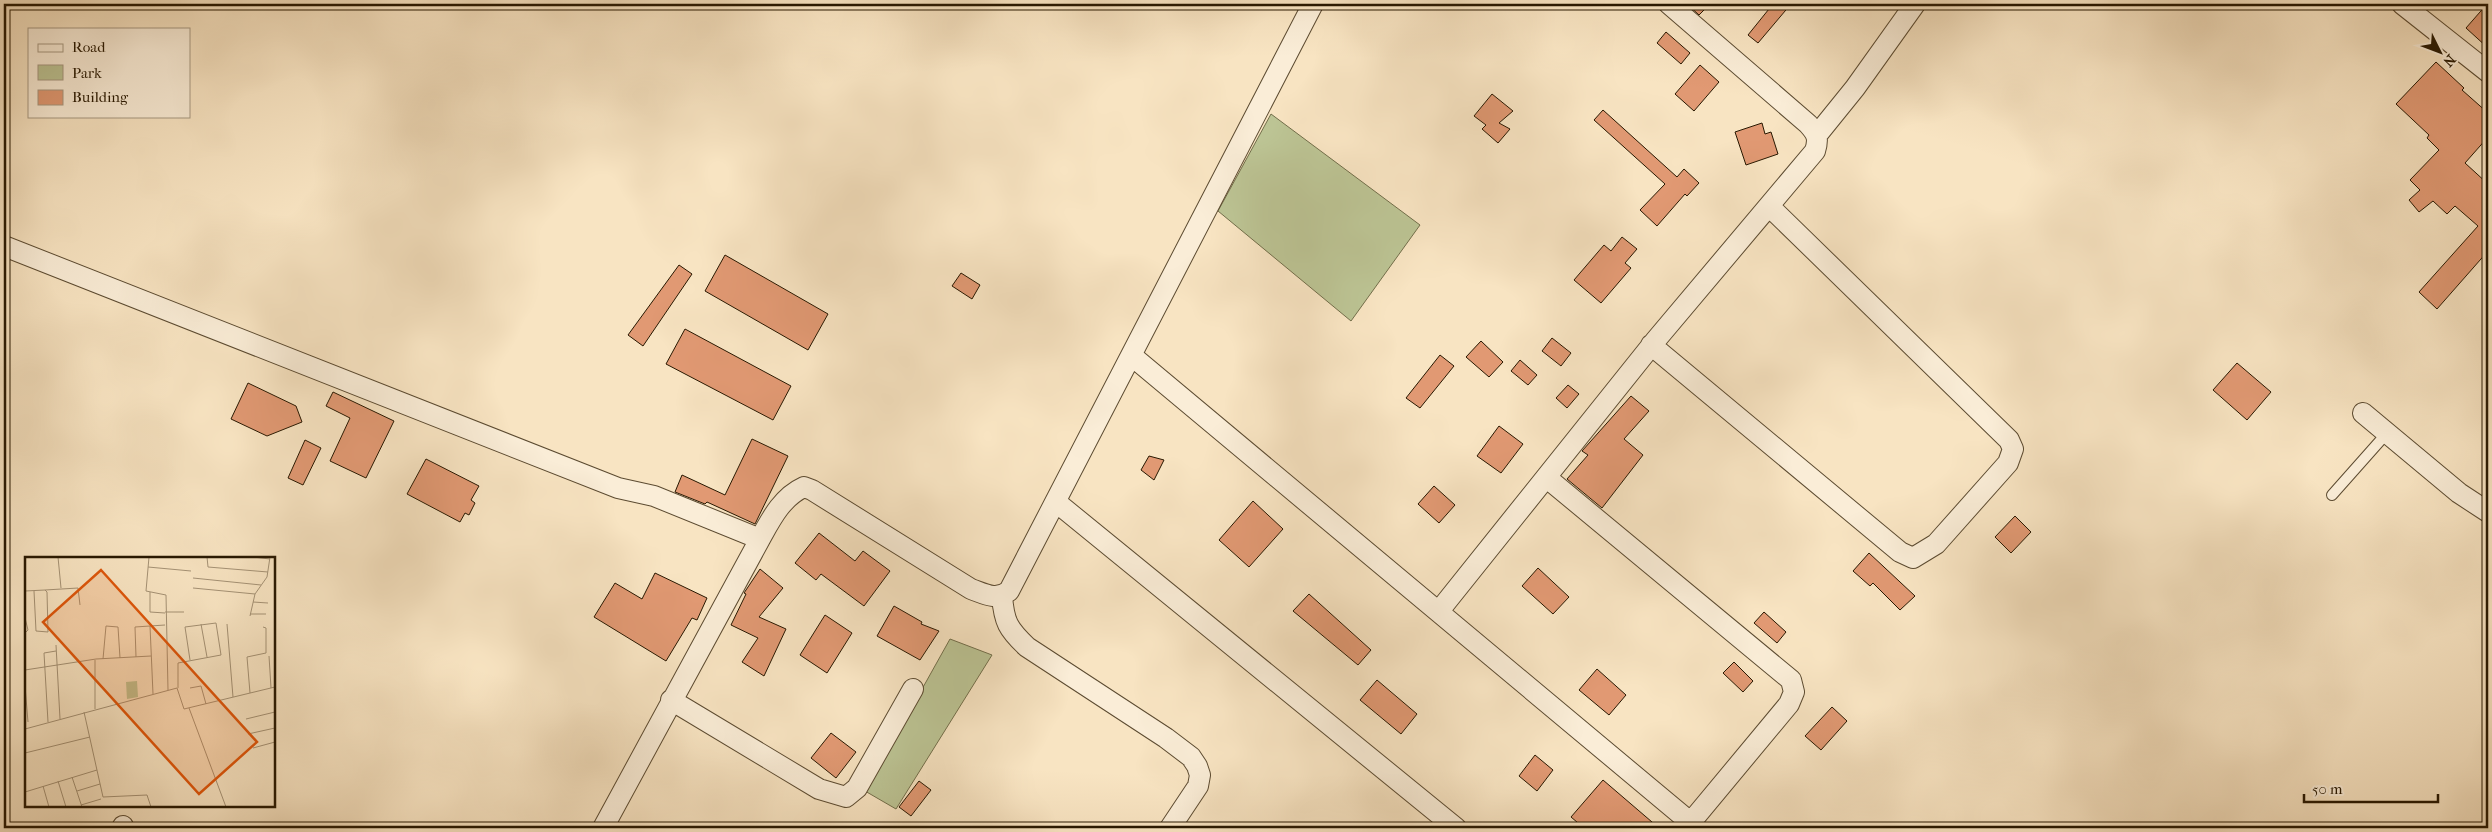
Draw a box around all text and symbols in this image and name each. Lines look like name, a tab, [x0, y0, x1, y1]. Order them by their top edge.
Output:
legend	[28, 28, 190, 118]
north arrow	[2414, 28, 2464, 78]
text: Road	[72, 38, 106, 56]
text: N	[2439, 51, 2459, 70]
text: Park	[72, 64, 102, 82]
text: Building	[72, 88, 129, 106]
inset map	[25, 557, 275, 807]
scale bar	[2304, 772, 2438, 804]
text: 50 m	[2312, 780, 2343, 798]

